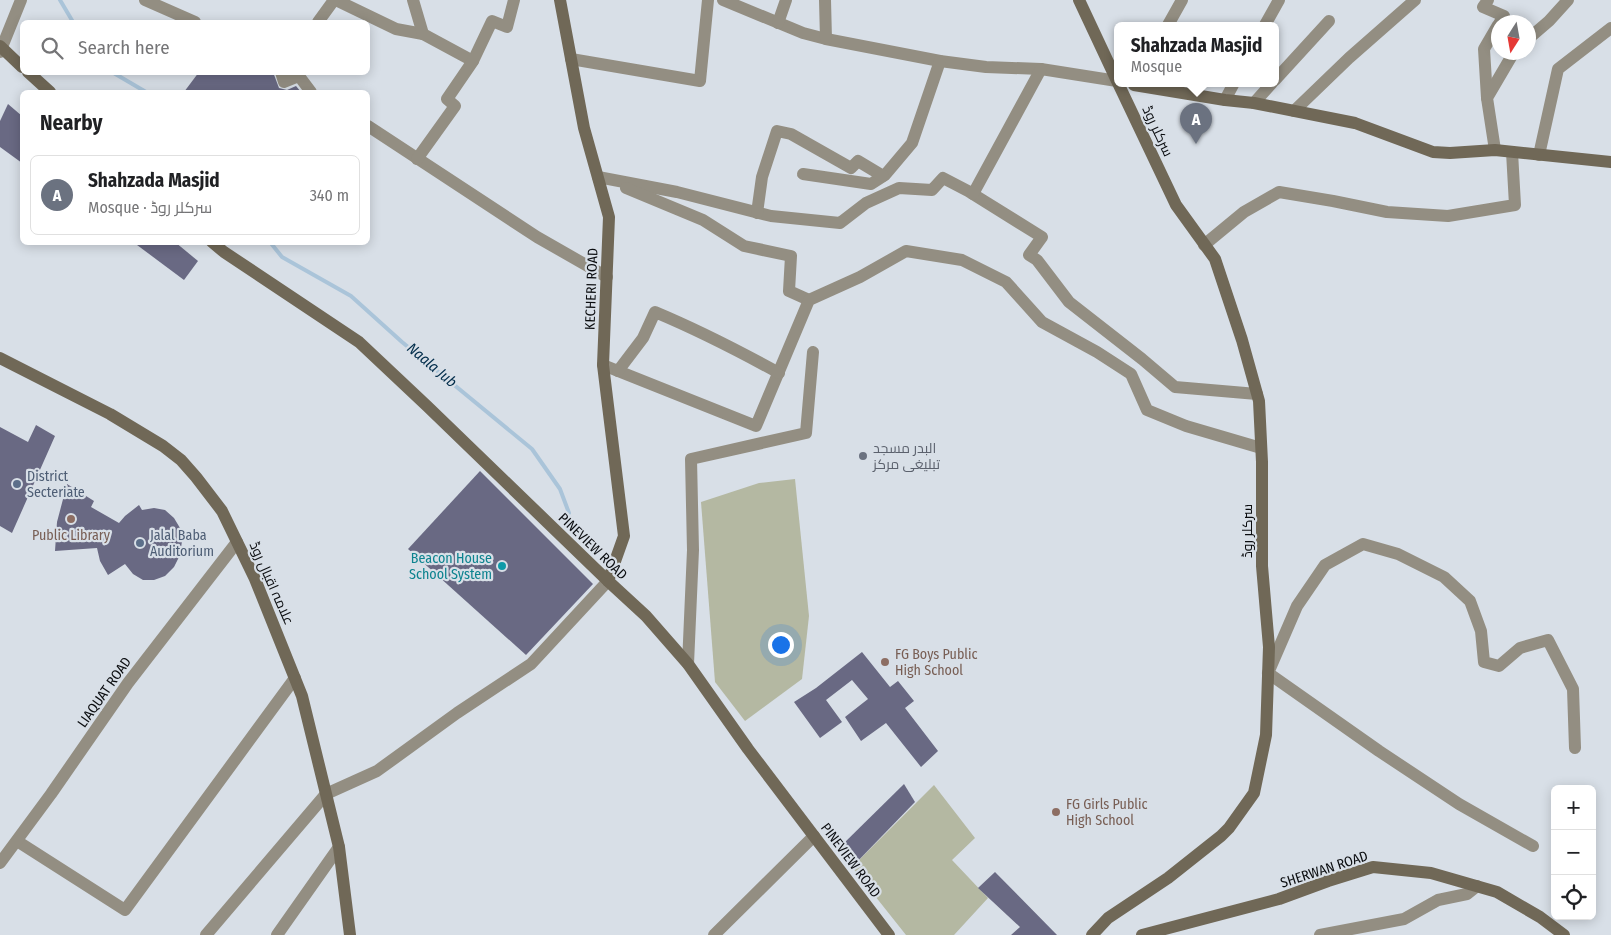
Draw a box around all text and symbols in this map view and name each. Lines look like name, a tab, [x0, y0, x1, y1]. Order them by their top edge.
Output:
north arrow	[1491, 15, 1536, 60]
search box	[20, 20, 370, 75]
popup	[1114, 22, 1279, 87]
icon: search	[38, 34, 66, 62]
text: Shahzada Masjid	[1131, 34, 1262, 57]
text: Search here	[78, 36, 170, 59]
text: Mosque	[1131, 57, 1182, 76]
street label: سرکلر روڈ	[1138, 103, 1177, 159]
pin: A	[1180, 103, 1212, 144]
text: Nearby	[40, 110, 102, 136]
text: Shahzada Masjid	[88, 169, 220, 192]
text: A	[53, 186, 61, 205]
text: 340 m	[310, 186, 349, 205]
text: Mosque · سرکلر روڈ	[88, 198, 212, 217]
street label: KECHERI ROAD	[582, 248, 601, 330]
water label: Naala Jub	[403, 339, 461, 391]
place label: البدر مسجد تبلیغی مرکز	[872, 440, 940, 473]
marker: البدر مسجد تبلیغی مرکز	[857, 450, 869, 462]
place label: District Secteriate	[27, 468, 85, 501]
marker: District Secteriate	[11, 478, 23, 490]
street label: سرکلر روڈ	[1239, 504, 1256, 558]
street label: PINEVIEW ROAD	[555, 509, 631, 583]
marker: Public Library	[65, 513, 77, 525]
place label: Public Library	[32, 527, 111, 544]
place label: Jalal Baba Auditorium	[150, 527, 214, 560]
marker: Jalal Baba Auditorium	[134, 537, 146, 549]
street label: علامہ اقبال روڈ	[246, 539, 297, 627]
place label: Beacon House School System	[409, 550, 492, 583]
marker: Beacon House School System	[496, 560, 508, 572]
your location	[768, 632, 794, 658]
place label: FG Boys Public High School	[895, 646, 978, 679]
street label: LIAQUAT ROAD	[74, 654, 135, 731]
marker: FG Boys Public High School	[879, 656, 891, 668]
map controls	[1551, 785, 1596, 920]
button: +	[1551, 785, 1596, 830]
place label: FG Girls Public High School	[1066, 796, 1148, 829]
marker: FG Girls Public High School	[1050, 806, 1062, 818]
street label: PINEVIEW ROAD	[817, 820, 884, 901]
button: −	[1551, 830, 1596, 875]
street label: SHERWAN ROAD	[1278, 847, 1370, 892]
button: locate	[1551, 875, 1596, 920]

